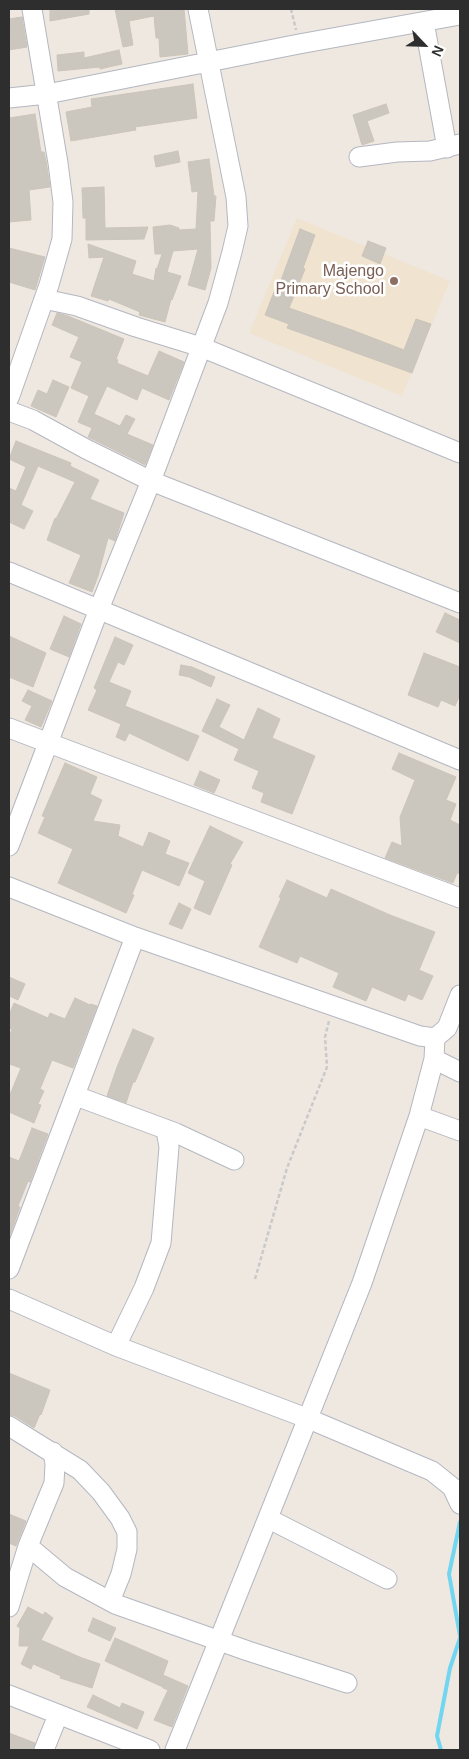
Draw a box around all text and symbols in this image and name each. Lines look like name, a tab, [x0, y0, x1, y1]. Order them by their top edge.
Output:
north arrow	[399, 20, 449, 70]
text: N	[428, 43, 447, 59]
place label: Majengo Primary School	[276, 262, 384, 300]
marker: Majengo Primary School	[388, 275, 400, 287]

